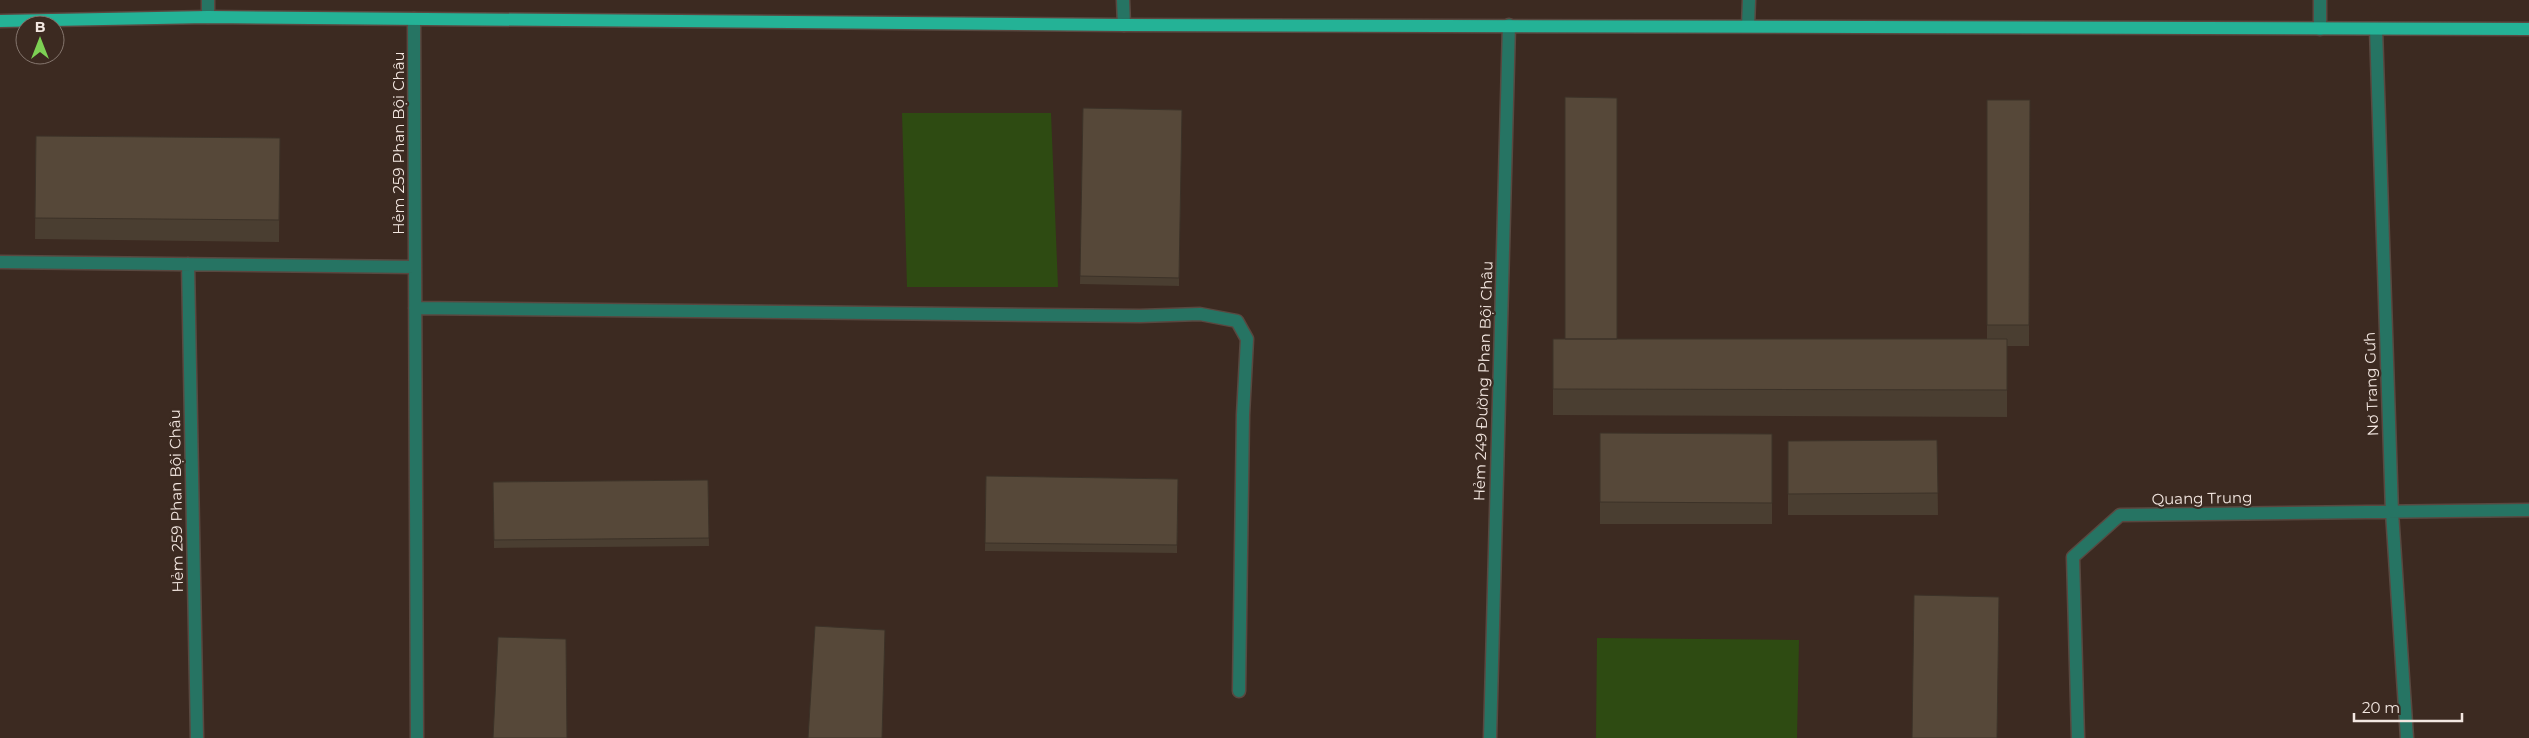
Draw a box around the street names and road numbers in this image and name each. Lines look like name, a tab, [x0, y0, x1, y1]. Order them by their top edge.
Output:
street label: Hẻm 259 Phan Bội Châu	[389, 51, 408, 235]
street label: Hẻm 249 Đường Phan Bội Châu	[1469, 261, 1497, 501]
street label: Nơ Trang Gưh	[2360, 332, 2382, 436]
street label: Hẻm 259 Phan Bội Châu	[165, 409, 187, 593]
street label: Quang Trung	[2151, 488, 2253, 508]

